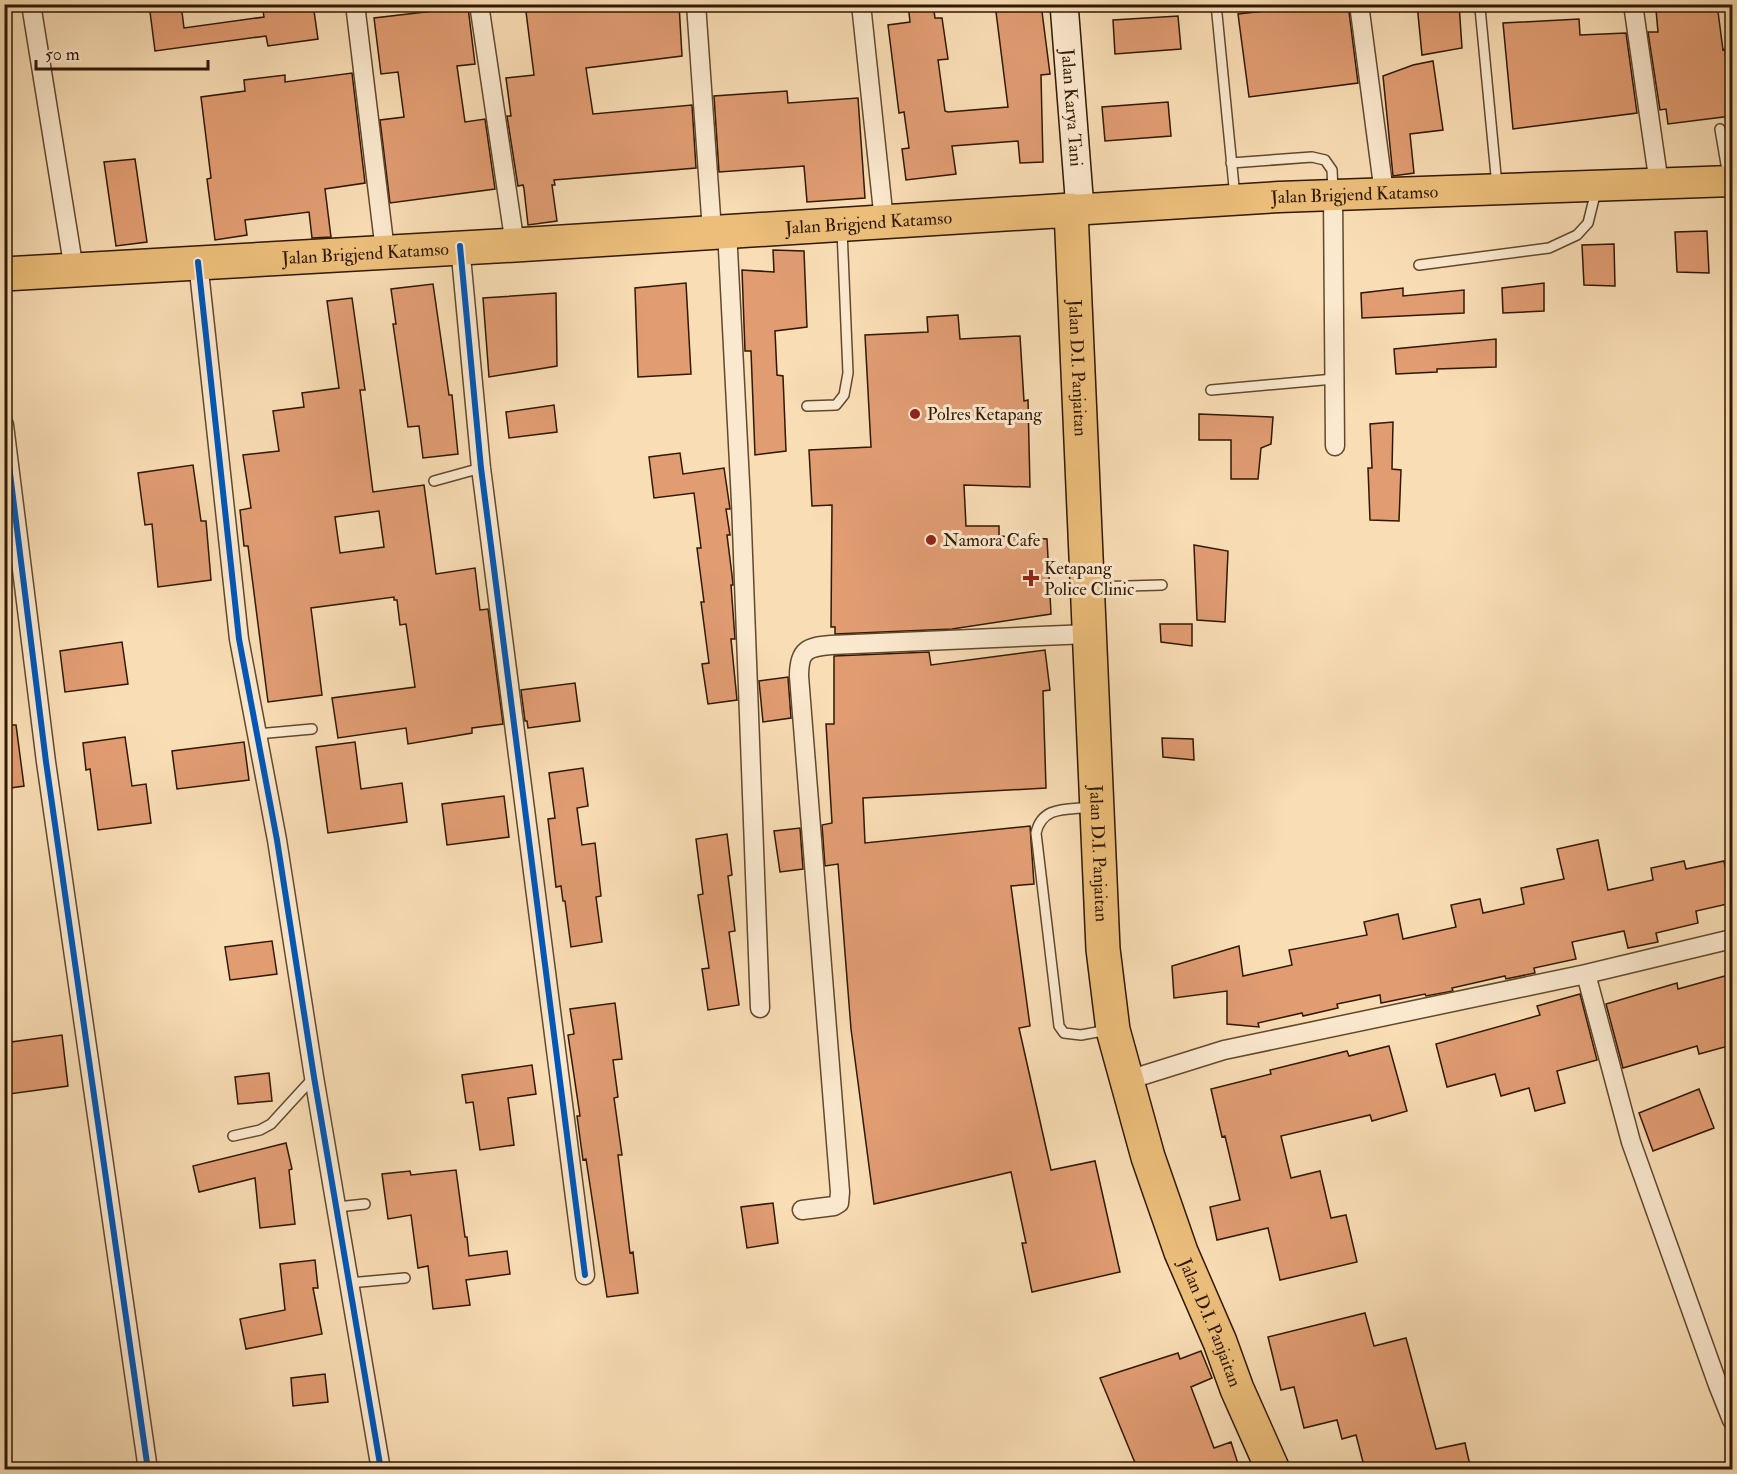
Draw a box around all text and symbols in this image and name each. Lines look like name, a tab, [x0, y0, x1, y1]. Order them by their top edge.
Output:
scale bar	[36, 33, 208, 71]
text: 50 m	[45, 43, 80, 66]
street label: Jalan Karya Tani	[1055, 47, 1088, 168]
street label: Jalan Brigjend Katamso	[1269, 180, 1439, 210]
street label: Jalan Brigjend Katamso	[783, 206, 953, 240]
street label: Jalan Brigjend Katamso	[280, 238, 450, 270]
street label: Jalan D.I. Panjaitan	[1063, 298, 1092, 437]
place label: Polres Ketapang	[927, 403, 1043, 426]
marker: Polres Ketapang	[908, 407, 922, 421]
place label: Namora Cafe	[943, 529, 1041, 552]
marker: Namora Cafe	[924, 533, 938, 547]
place label: Ketapang Police Clinic	[1044, 557, 1134, 601]
marker: Ketapang Police Clinic	[1022, 569, 1040, 587]
street label: Jalan D.I. Panjaitan	[1084, 784, 1113, 922]
street label: Jalan D.I. Panjaitan	[1173, 1254, 1246, 1390]

